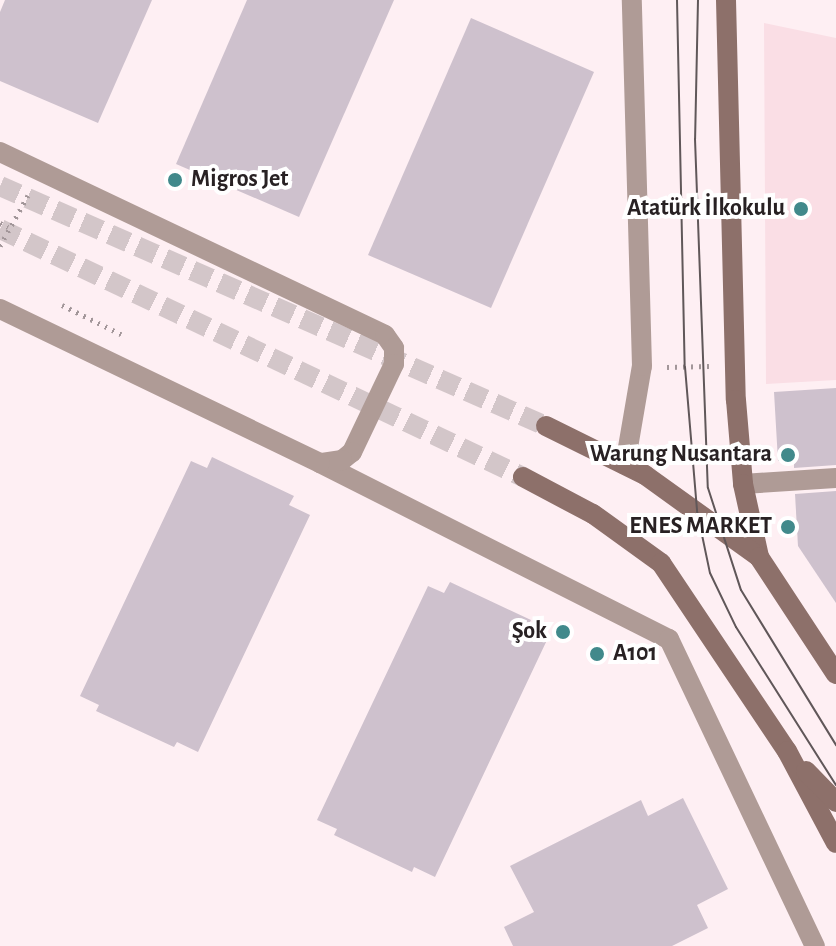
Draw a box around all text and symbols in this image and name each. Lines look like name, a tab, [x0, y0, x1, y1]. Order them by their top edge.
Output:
place label: Migros Jet	[191, 166, 288, 194]
marker: Migros Jet	[166, 171, 184, 189]
place label: Atatürk İlkokulu	[627, 195, 785, 223]
marker: Atatürk İlkokulu	[792, 200, 810, 218]
place label: Warung Nusantara	[590, 441, 772, 469]
marker: Warung Nusantara	[779, 446, 797, 464]
place label: ENES MARKET	[629, 513, 772, 541]
marker: ENES MARKET	[779, 518, 797, 536]
place label: Şok	[512, 618, 547, 646]
marker: Şok	[554, 623, 572, 641]
place label: A101	[613, 640, 657, 668]
marker: A101	[588, 645, 606, 663]

